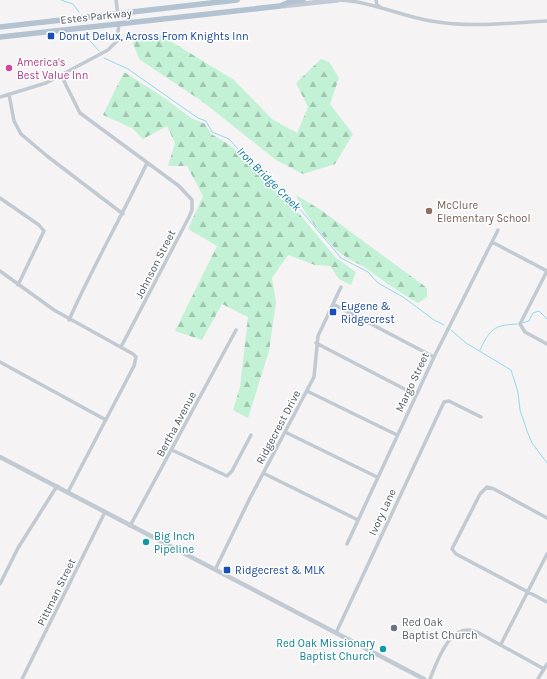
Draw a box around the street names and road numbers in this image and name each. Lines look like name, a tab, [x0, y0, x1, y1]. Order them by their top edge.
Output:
street label: Estes Parkway	[60, 6, 132, 27]
street label: Johnson Street	[133, 228, 178, 301]
street label: Margo Street	[393, 350, 432, 414]
street label: Ridgecrest Drive	[253, 388, 304, 466]
street label: Bertha Avenue	[154, 389, 199, 459]
street label: Ivory Lane	[366, 487, 399, 538]
street label: Pittman Street	[35, 556, 78, 628]

